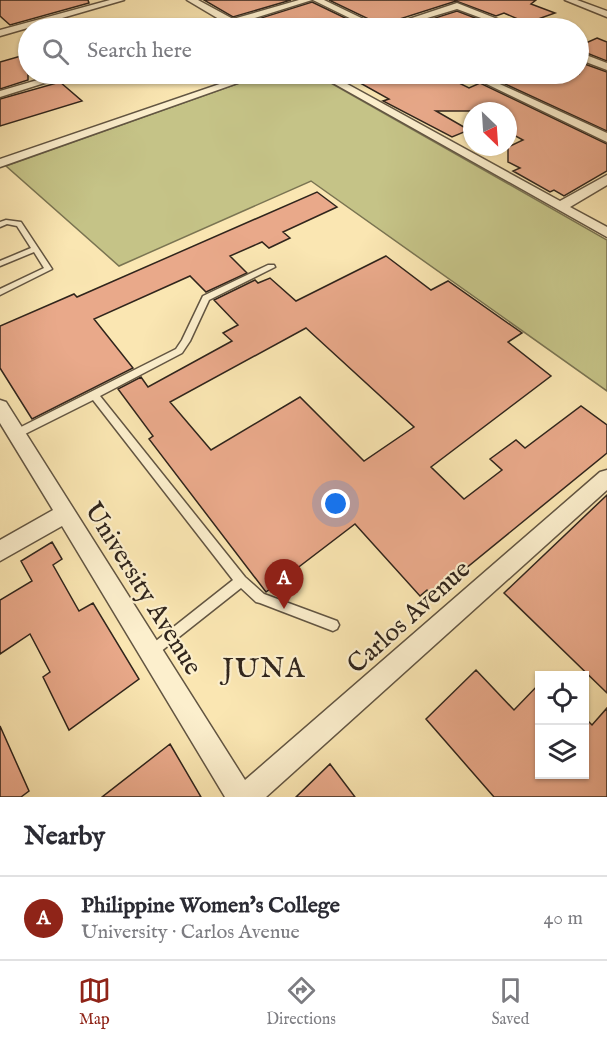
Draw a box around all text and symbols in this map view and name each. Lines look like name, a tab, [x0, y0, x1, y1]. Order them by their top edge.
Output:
search box	[18, 18, 589, 84]
icon: search	[39, 35, 72, 68]
text: Search here	[87, 37, 192, 65]
north arrow	[463, 102, 517, 156]
your location	[321, 489, 350, 518]
street label: University Avenue	[76, 496, 209, 681]
street label: Carlos Avenue	[341, 553, 478, 681]
pin: A	[264, 560, 304, 609]
district label: JUNA	[219, 652, 306, 687]
map controls	[535, 671, 589, 779]
button: locate	[535, 671, 589, 725]
button: layers	[535, 725, 589, 779]
text: Nearby	[24, 820, 105, 853]
text: Philippine Women's College	[81, 892, 340, 920]
text: A	[37, 906, 50, 931]
text: 40 m	[544, 906, 583, 931]
text: University · Carlos Avenue	[81, 920, 300, 945]
tab: Map	[78, 974, 111, 1030]
tab: Directions	[266, 974, 336, 1030]
tab: Saved	[491, 974, 529, 1030]

